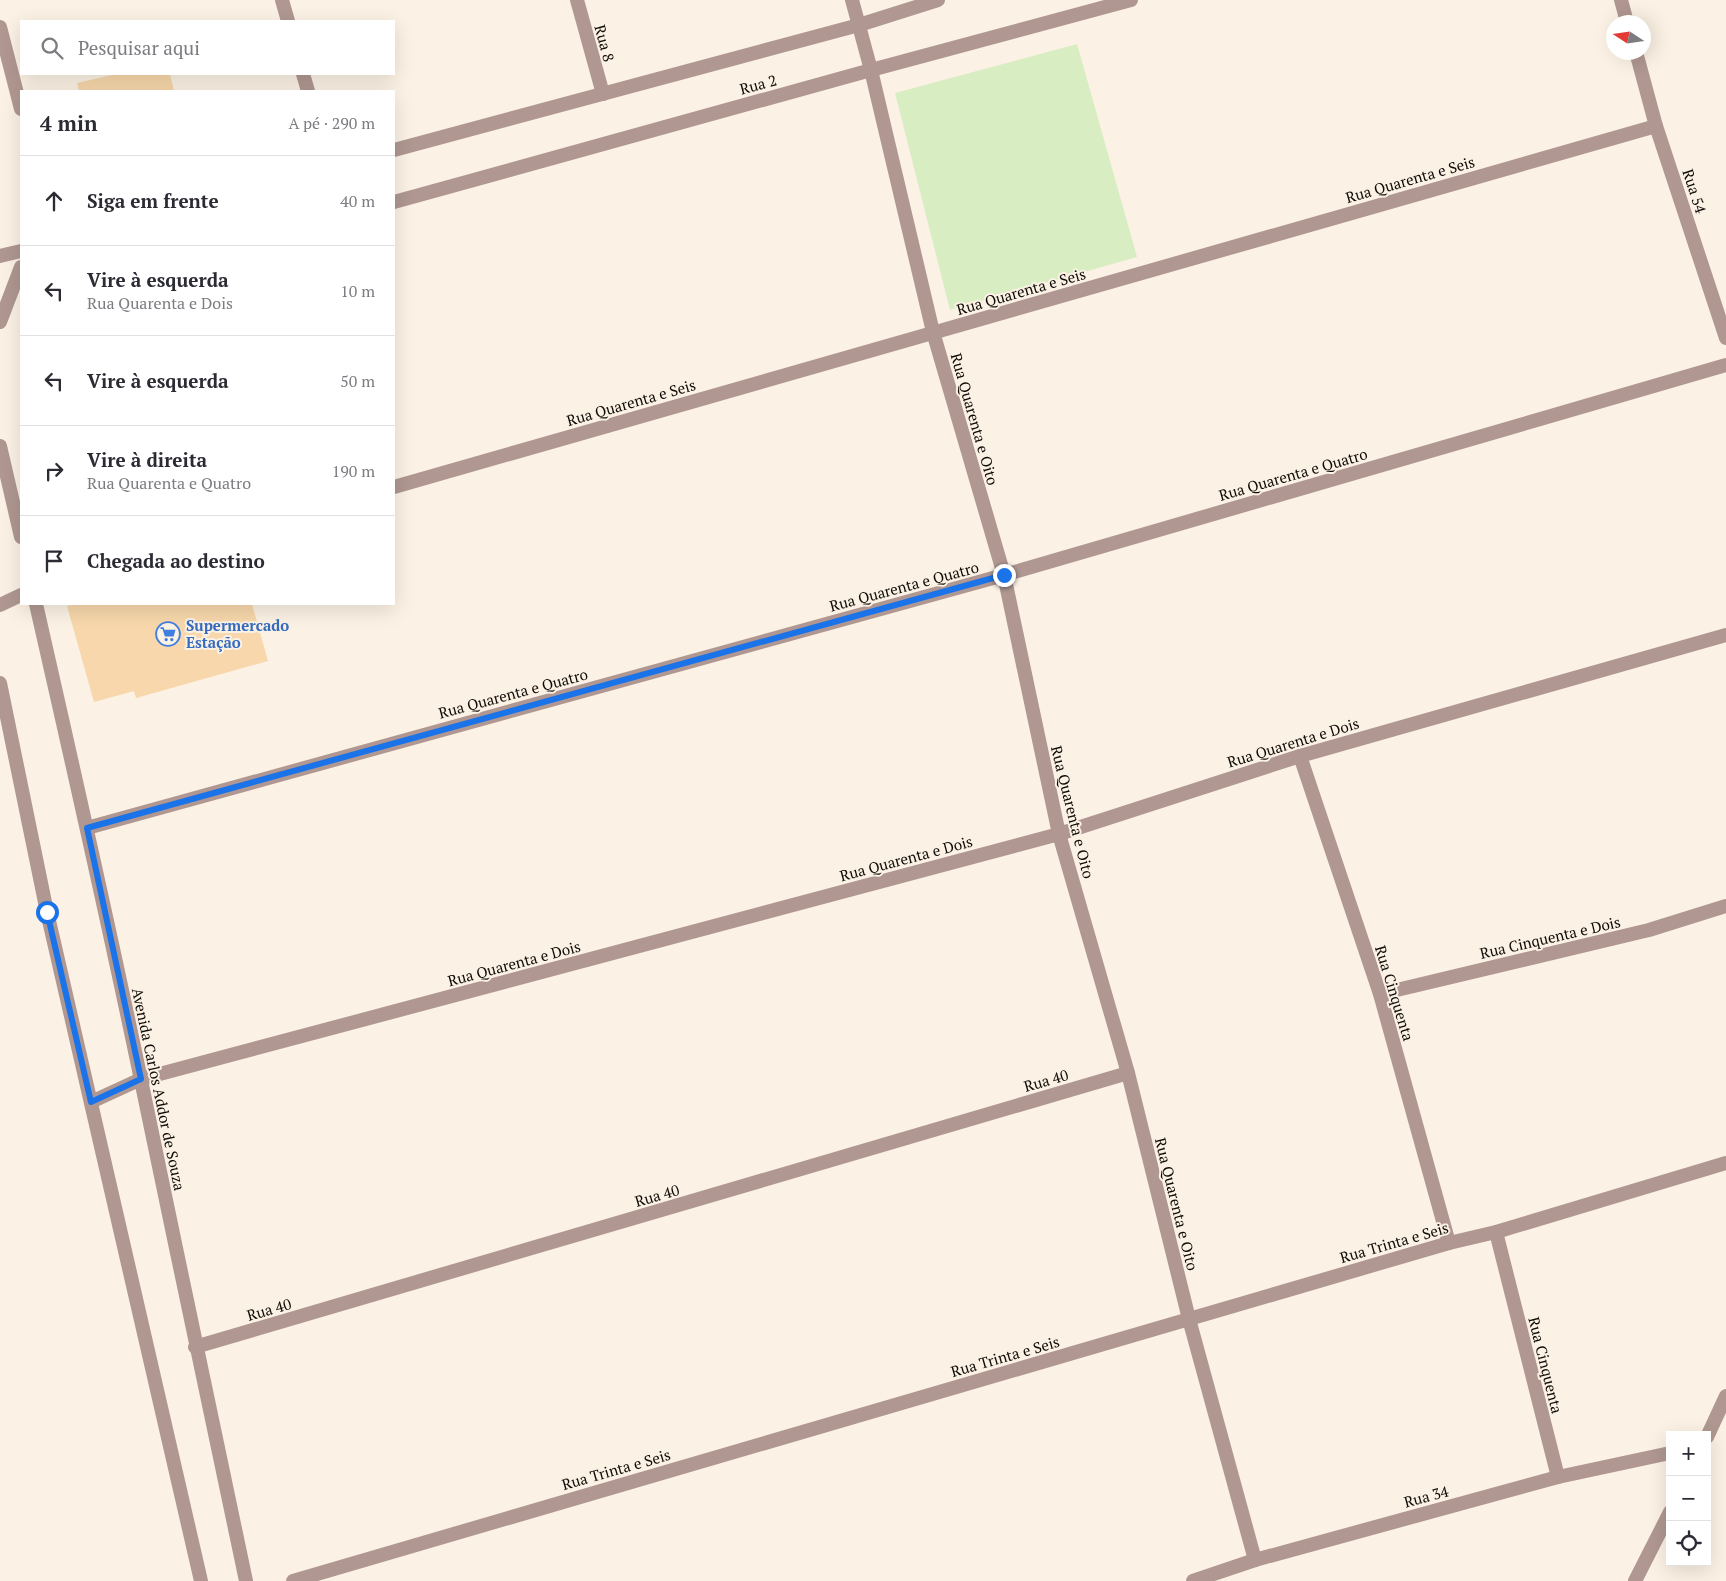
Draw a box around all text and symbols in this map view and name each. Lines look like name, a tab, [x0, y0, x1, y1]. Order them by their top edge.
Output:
north arrow	[1606, 15, 1651, 60]
search box	[20, 20, 395, 75]
street label: Rua 8	[591, 22, 619, 64]
icon: search	[38, 34, 66, 62]
text: Pesquisar aqui	[78, 35, 200, 60]
street label: Rua 2	[737, 70, 779, 98]
text: 4 min	[40, 109, 97, 137]
text: A pé · 290 m	[288, 112, 375, 134]
street label: Rua Quarenta e Seis	[1343, 151, 1477, 207]
street label: Rua 54	[1678, 166, 1712, 216]
icon: ahead	[40, 187, 68, 215]
text: Siga em frente	[87, 188, 219, 213]
text: 40 m	[340, 190, 375, 212]
street label: Rua Quarenta e Seis	[954, 263, 1088, 319]
text: Vire à esquerda	[87, 267, 229, 292]
icon: left	[40, 277, 68, 305]
text: 10 m	[340, 280, 375, 302]
text: Rua Quarenta e Dois	[87, 292, 233, 314]
street label: Rua Quarenta e Oito	[947, 351, 1003, 487]
icon: left	[40, 367, 68, 395]
text: Vire à esquerda	[87, 368, 229, 393]
text: 50 m	[340, 370, 375, 392]
street label: Rua Quarenta e Seis	[564, 374, 698, 430]
street label: Rua Quarenta e Quatro	[1216, 443, 1370, 505]
text: Vire à direita	[87, 447, 207, 472]
icon: right	[40, 457, 68, 485]
text: 190 m	[332, 460, 375, 482]
text: Rua Quarenta e Quatro	[87, 472, 251, 494]
icon: arrive	[40, 547, 68, 575]
text: Chegada ao destino	[87, 548, 265, 573]
street label: Rua Quarenta e Quatro	[827, 556, 981, 616]
route end	[993, 564, 1016, 587]
place label: Supermercado Estação	[186, 615, 289, 652]
supermarket icon: Supermercado Estação	[155, 621, 181, 647]
street label: Rua Quarenta e Quatro	[436, 663, 590, 723]
street label: Rua Quarenta e Dois	[1225, 712, 1361, 772]
street label: Rua Quarenta e Oito	[1047, 743, 1099, 881]
street label: Rua Quarenta e Dois	[837, 831, 975, 885]
route start	[36, 901, 59, 924]
street label: Rua Cinquenta e Dois	[1478, 911, 1622, 963]
street label: Rua Quarenta e Dois	[445, 936, 583, 990]
street label: Rua Cinquenta	[1371, 943, 1419, 1044]
street label: Avenida Carlos Addor de Souza	[128, 986, 190, 1193]
street label: Rua 40	[1021, 1064, 1071, 1096]
street label: Rua Quarenta e Oito	[1151, 1135, 1203, 1273]
street label: Rua 40	[632, 1179, 682, 1211]
street label: Rua Trinta e Seis	[1337, 1217, 1451, 1267]
street label: Rua 40	[244, 1293, 294, 1325]
street label: Rua Cinquenta	[1524, 1315, 1568, 1416]
street label: Rua Trinta e Seis	[948, 1331, 1062, 1381]
map controls	[1666, 1431, 1711, 1566]
button: +	[1666, 1431, 1711, 1476]
street label: Rua Trinta e Seis	[559, 1444, 673, 1494]
button: −	[1666, 1476, 1711, 1521]
street label: Rua 34	[1401, 1480, 1451, 1512]
button: locate	[1666, 1521, 1711, 1566]

